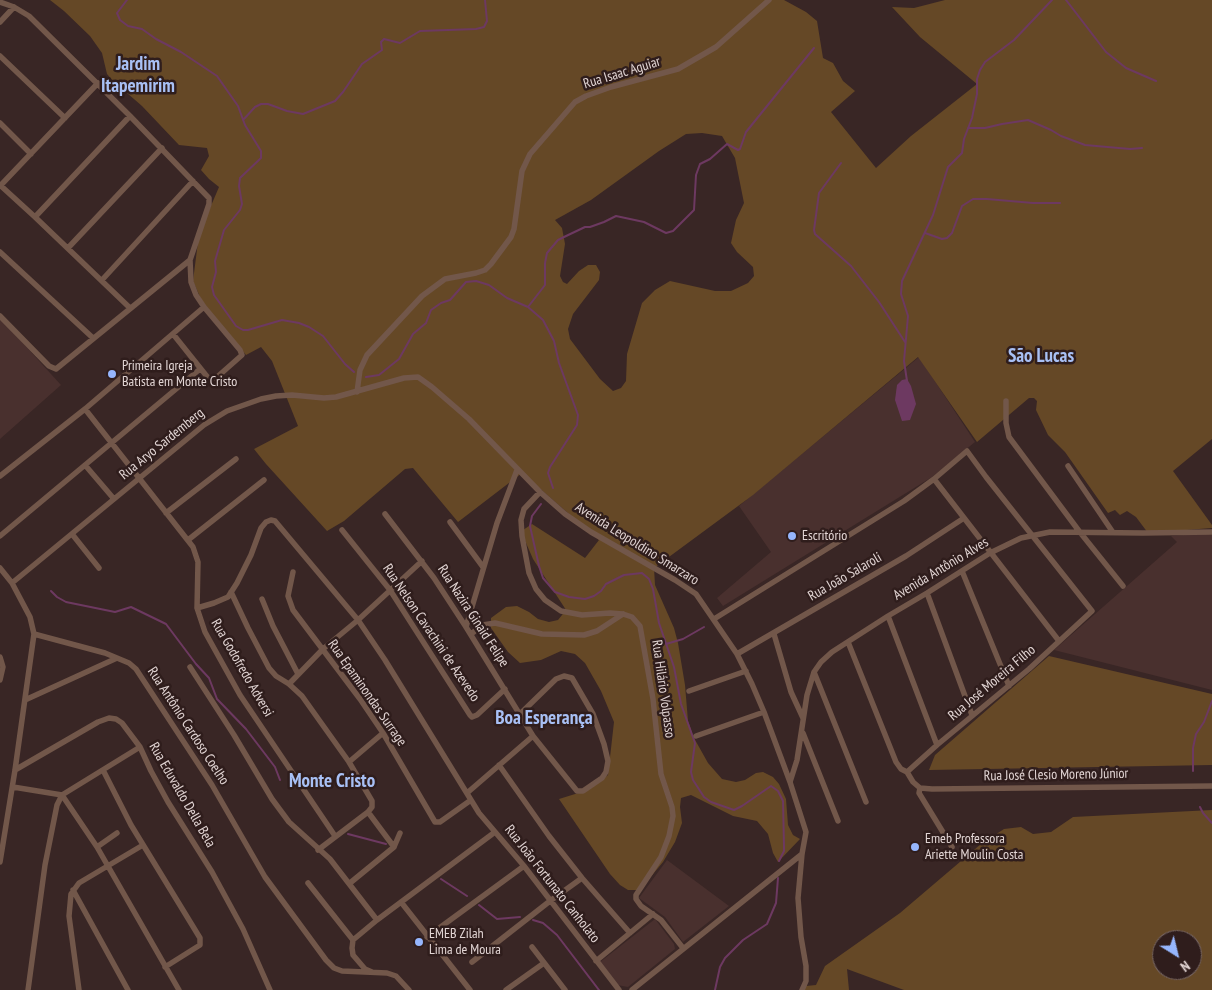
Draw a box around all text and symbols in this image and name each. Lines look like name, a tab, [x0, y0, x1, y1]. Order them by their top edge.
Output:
street label: Rua Isaac Aguiar	[581, 53, 663, 93]
district label: Jardim Itapemirim	[101, 54, 175, 98]
district label: São Lucas	[1008, 346, 1074, 368]
place label: Primeira Igreja Batista em Monte Cristo	[122, 358, 237, 391]
marker: Primeira Igreja Batista em Monte Cristo	[106, 368, 118, 380]
street label: Rua Aryo Sardemberg	[116, 405, 208, 483]
street label: Avenida Leopoldino Smarzaro	[572, 499, 702, 589]
place label: Escritório	[802, 528, 847, 544]
marker: Escritório	[786, 530, 798, 542]
street label: Avenida Antônio Alves	[890, 534, 992, 604]
street label: Rua João Salaroli	[805, 549, 885, 605]
street label: Rua Nelson Cavachini de Azevedo	[379, 561, 483, 705]
street label: Rua Nazira Ginaid Felipe	[434, 562, 512, 670]
street label: Rua Godofredo Adversi	[207, 616, 277, 720]
street label: Rua Epaminondas Surrage	[324, 637, 410, 749]
street label: Rua Hilário Volpasso	[648, 639, 678, 739]
street label: Rua José Moreira Filho	[945, 642, 1039, 724]
street label: Rua Antônio Cardoso Coelho	[144, 664, 232, 788]
district label: Boa Esperança	[495, 708, 593, 730]
street label: Rua Eduvaldo Della Bela	[145, 740, 219, 850]
street label: Rua José Clesio Moreno Júnior	[983, 765, 1129, 785]
district label: Monte Cristo	[289, 771, 375, 793]
street label: Rua João Fortunato Canholato	[501, 822, 603, 946]
place label: Emeb Professora Ariette Moulin Costa	[925, 831, 1023, 864]
marker: Emeb Professora Ariette Moulin Costa	[909, 841, 921, 853]
place label: EMEB Zilah Lima de Moura	[429, 926, 501, 959]
north arrow	[1152, 930, 1202, 980]
marker: EMEB Zilah Lima de Moura	[413, 936, 425, 948]
text: N	[1177, 957, 1194, 976]

